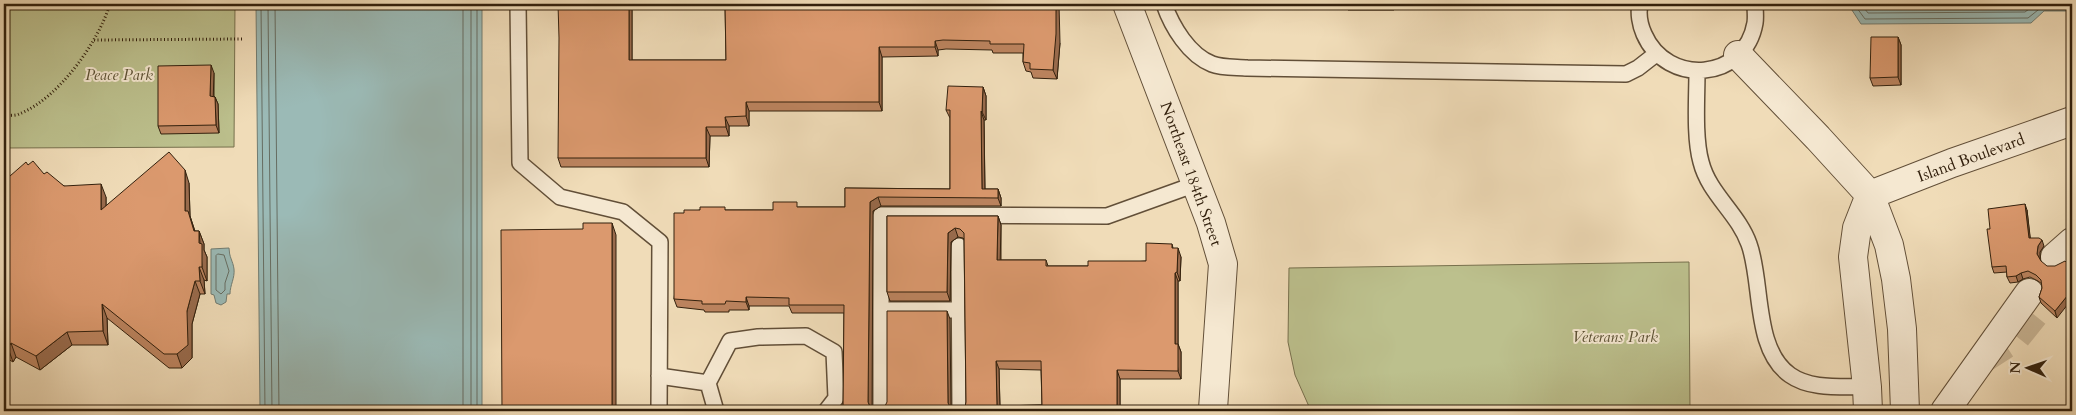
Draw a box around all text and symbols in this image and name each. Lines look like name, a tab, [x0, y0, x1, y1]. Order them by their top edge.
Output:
park label: Peace Park	[85, 64, 153, 86]
street label: Northeast 184th Street	[1155, 99, 1227, 249]
street label: Island Boulevard	[1914, 128, 2028, 188]
park label: Veterans Park	[1572, 326, 1658, 348]
north arrow	[2004, 342, 2054, 392]
text: N	[2006, 361, 2025, 374]

